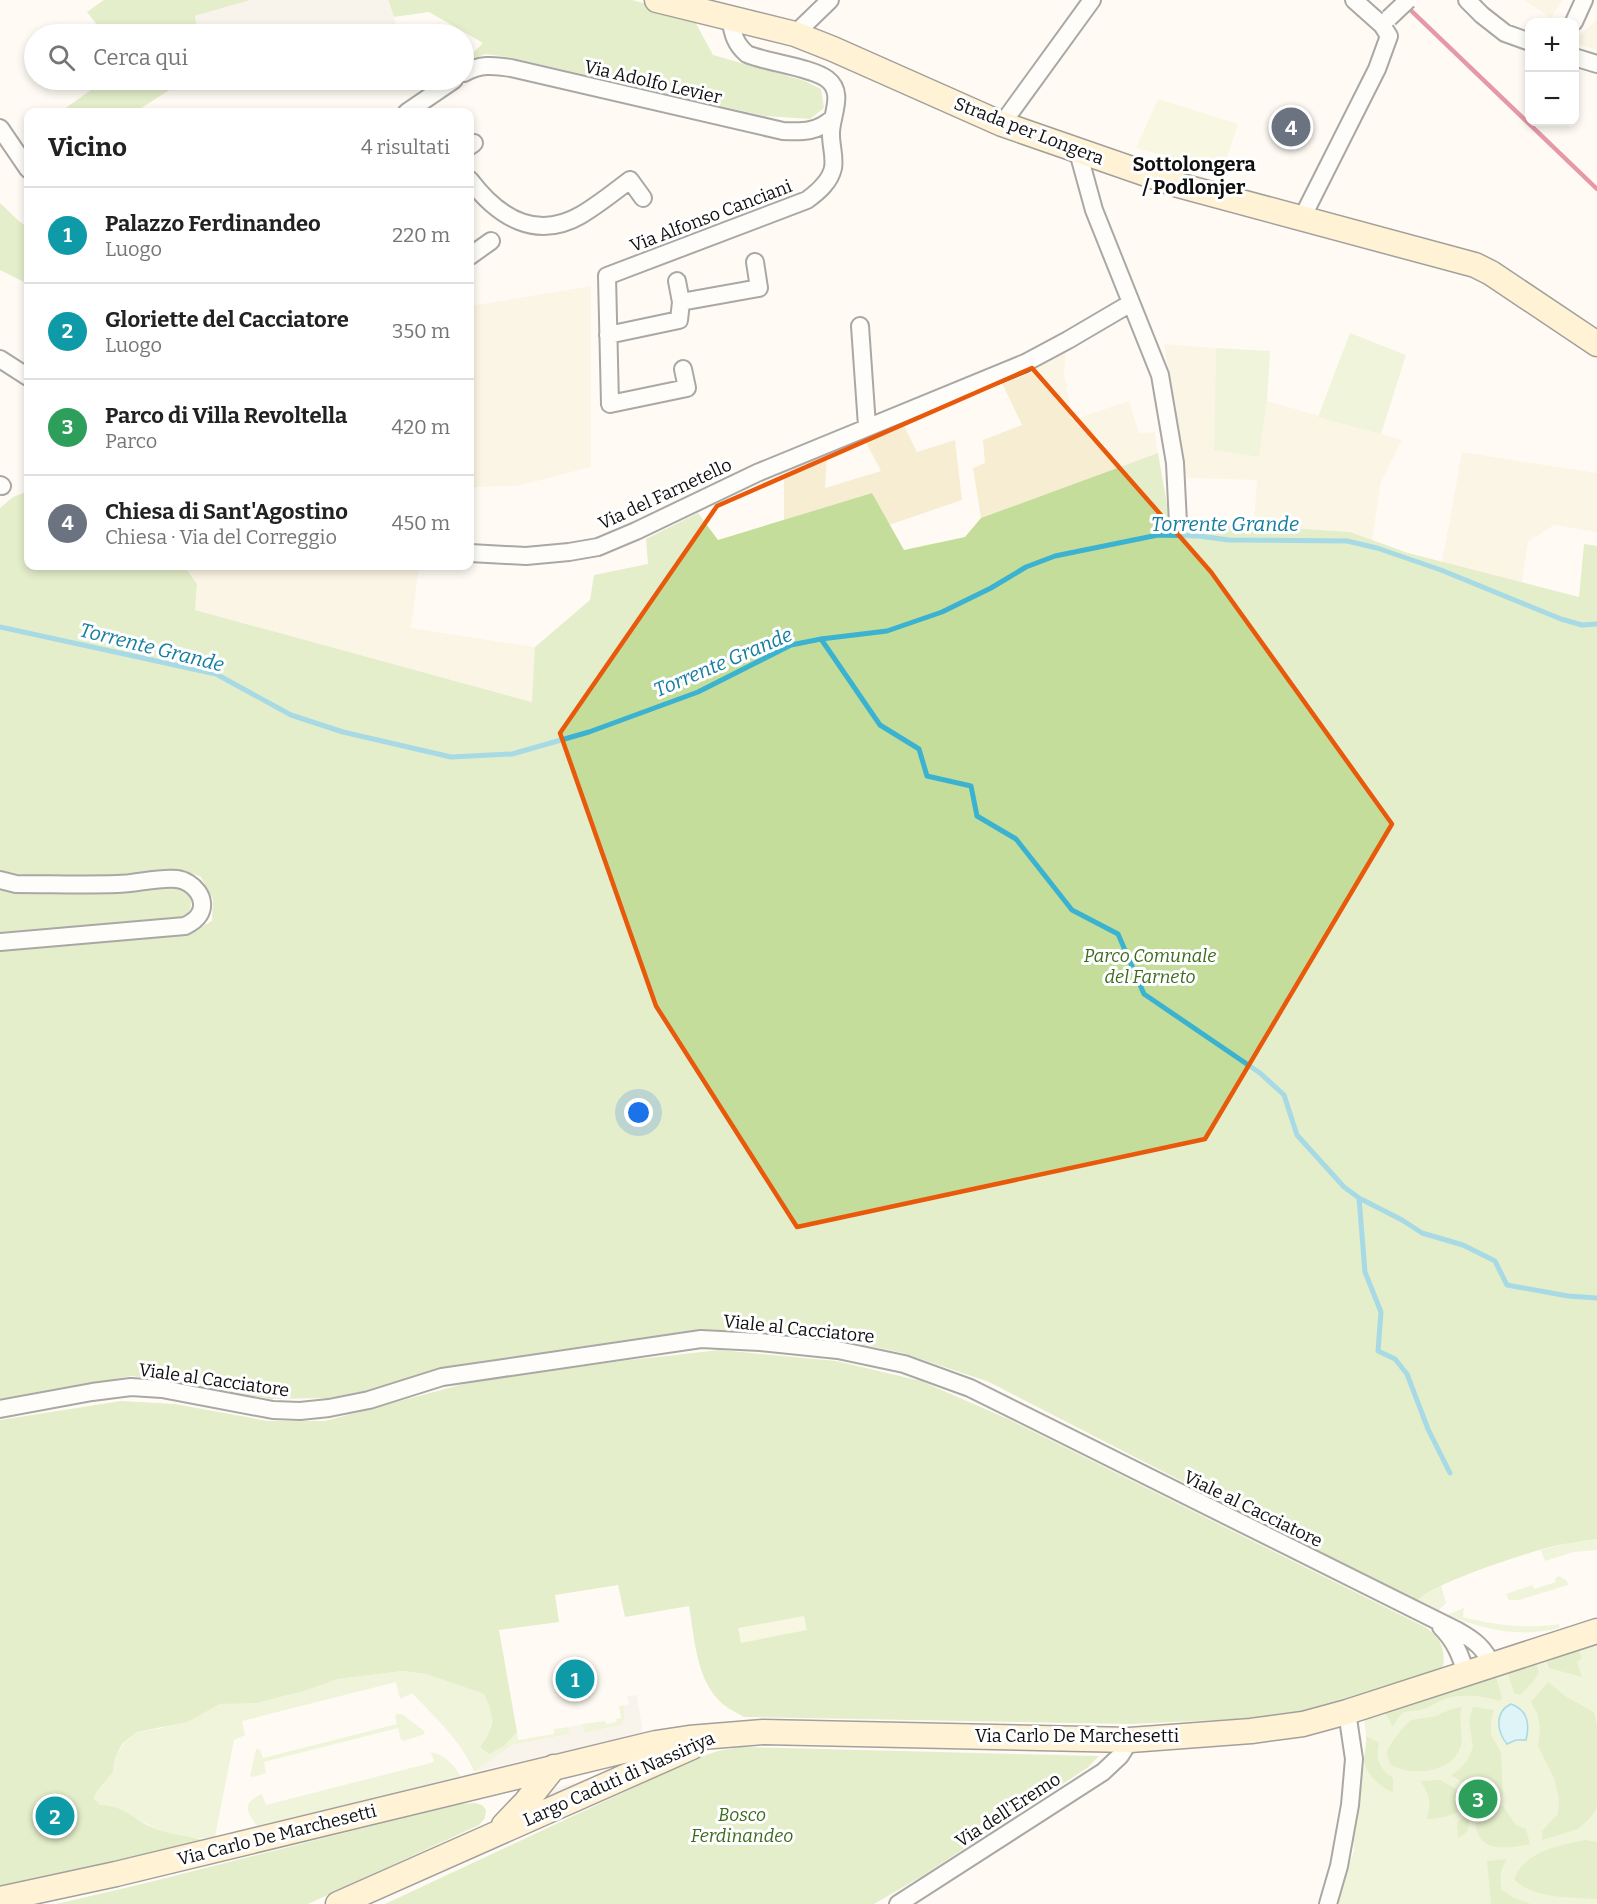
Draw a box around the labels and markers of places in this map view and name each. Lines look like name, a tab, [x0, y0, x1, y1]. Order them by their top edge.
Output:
pin: 4	[1272, 104, 1310, 150]
pin: 1	[556, 1656, 594, 1702]
pin: 3	[1458, 1776, 1498, 1822]
pin: 2	[36, 1794, 74, 1838]

